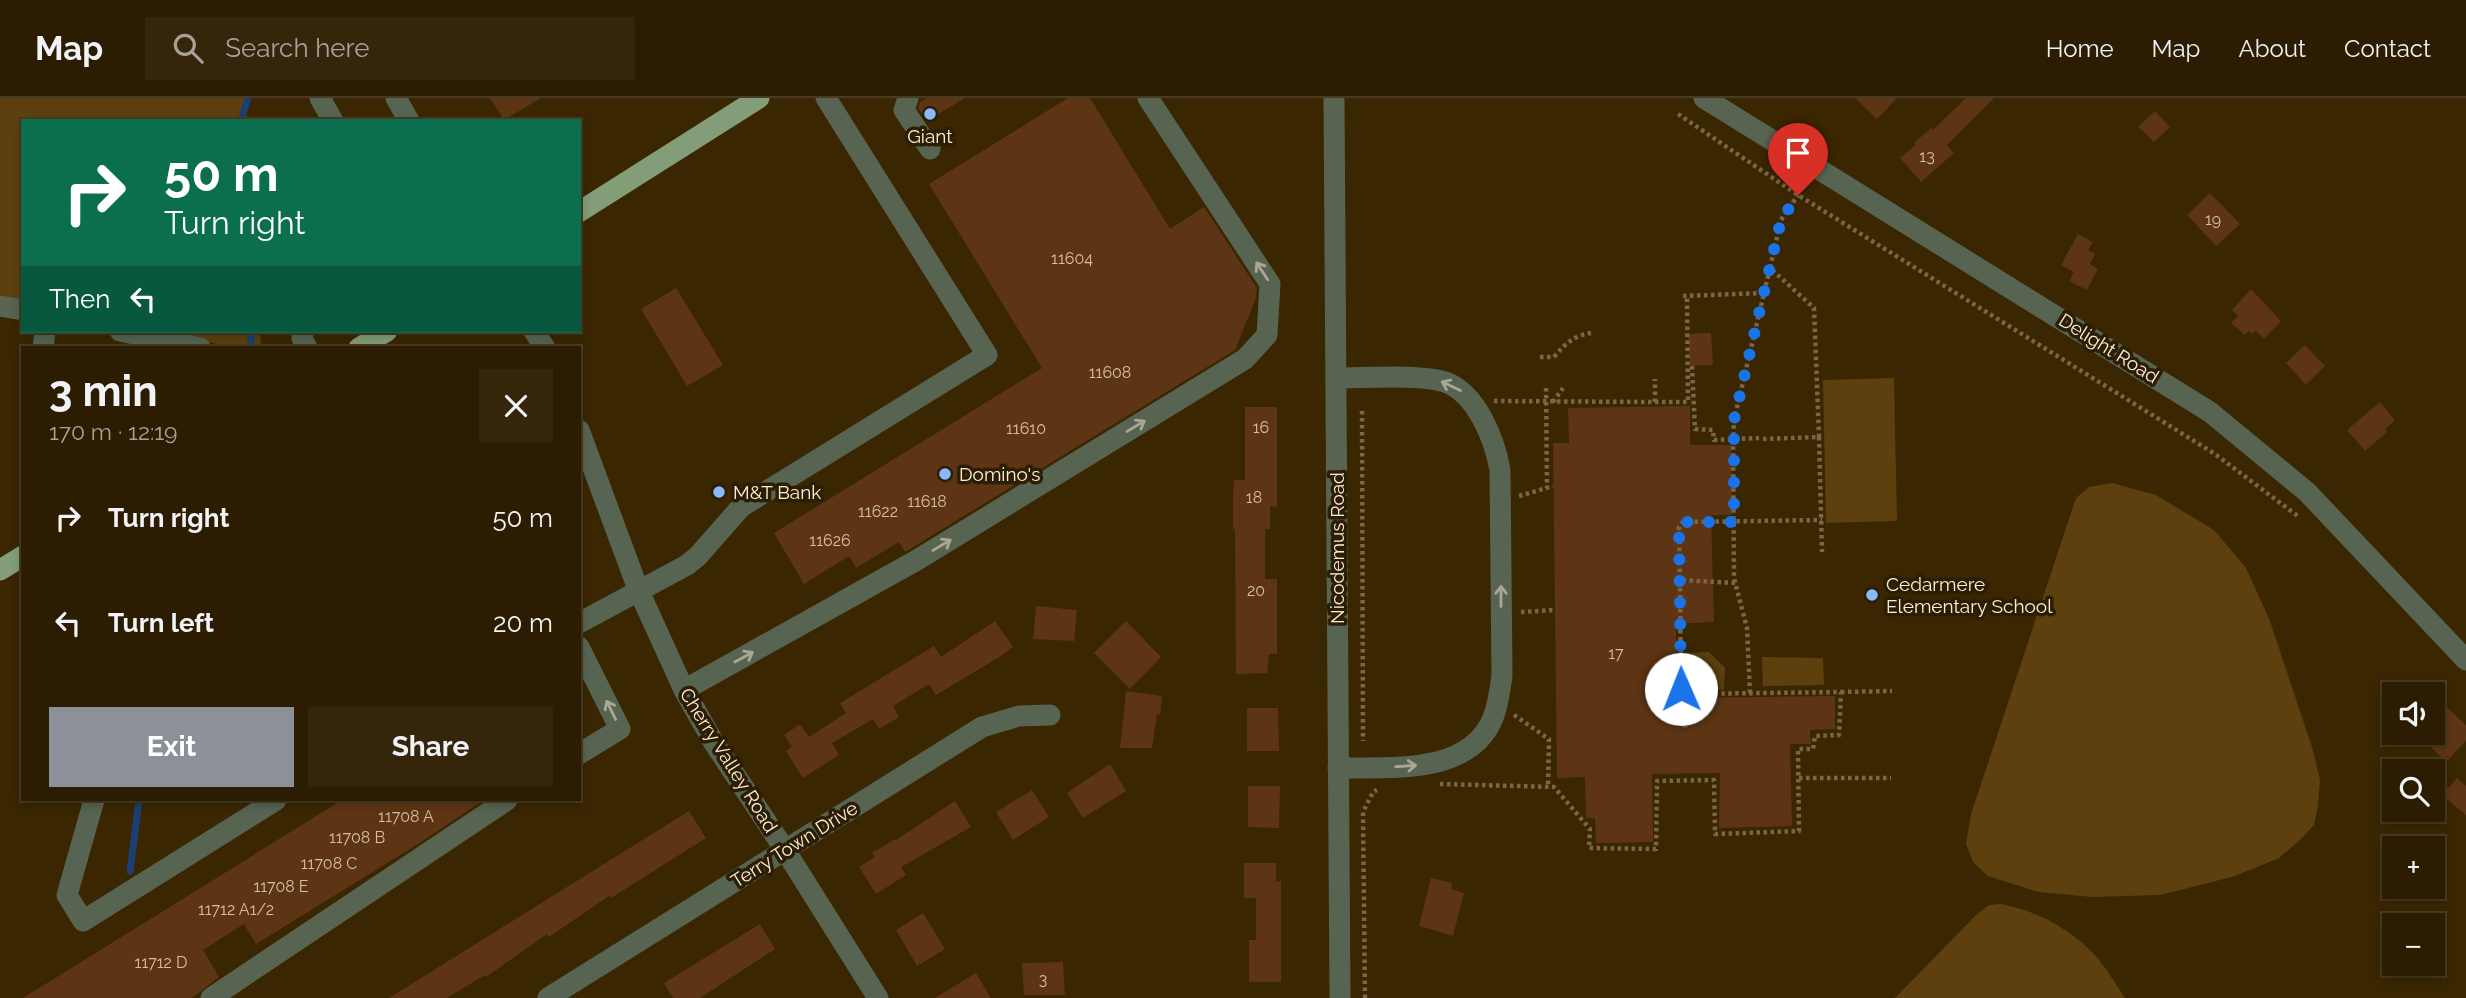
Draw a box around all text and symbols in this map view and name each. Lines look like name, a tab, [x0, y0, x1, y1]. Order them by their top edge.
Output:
search box	[145, 17, 635, 80]
text: Map	[35, 29, 103, 68]
icon: search	[169, 29, 207, 67]
text: Search here	[225, 33, 370, 63]
text: Home	[2046, 34, 2114, 63]
text: Map	[2152, 34, 2200, 63]
text: About	[2238, 34, 2306, 63]
text: Contact	[2344, 34, 2431, 63]
marker: Giant	[922, 106, 938, 122]
pin	[1768, 123, 1828, 195]
place label: Giant	[907, 125, 953, 147]
icon: arrive	[1779, 134, 1817, 172]
text: 50 m	[164, 145, 279, 202]
icon: right	[49, 147, 140, 238]
house number: 13	[1919, 147, 1935, 166]
text: Turn right	[164, 204, 305, 241]
house number: 19	[2205, 210, 2221, 229]
house number: 11604	[1051, 249, 1093, 268]
one-way arrow	[1255, 262, 1269, 281]
icon: left	[124, 280, 162, 318]
text: Then	[49, 284, 110, 314]
street label: Delight Road	[2055, 309, 2163, 387]
house number: 11608	[1089, 363, 1131, 382]
text: 3 min	[49, 367, 158, 416]
button: close	[479, 369, 553, 443]
one-way arrow	[1441, 379, 1462, 392]
text: 170 m · 12:19	[49, 418, 178, 445]
house number: 16	[1253, 418, 1269, 437]
house number: 11610	[1006, 419, 1046, 438]
one-way arrow	[1125, 419, 1145, 433]
place label: Domino's	[959, 463, 1040, 485]
marker: Domino's	[937, 466, 953, 482]
street label: Nicodemus Road	[1326, 472, 1348, 624]
place label: M&T Bank	[733, 481, 821, 503]
marker: M&T Bank	[711, 484, 727, 500]
house number: 18	[1246, 488, 1262, 507]
house number: 11618	[907, 492, 947, 511]
icon: right	[49, 499, 87, 537]
house number: 11622	[858, 502, 898, 521]
text: Turn right	[108, 503, 229, 533]
text: 50 m	[492, 503, 553, 533]
house number: 11626	[809, 531, 851, 550]
one-way arrow	[931, 538, 951, 552]
place label: Cedarmere Elementary School	[1886, 573, 2053, 617]
house number: 20	[1247, 581, 1265, 600]
one-way arrow	[1494, 585, 1508, 608]
marker: Cedarmere Elementary School	[1864, 587, 1880, 603]
icon: left	[49, 604, 87, 642]
text: Turn left	[108, 608, 214, 638]
text: 20 m	[493, 608, 553, 638]
house number: 17	[1608, 644, 1624, 663]
one-way arrow	[733, 650, 753, 664]
position arrow	[1644, 652, 1718, 726]
map controls	[2382, 682, 2445, 976]
button: sound	[2382, 682, 2445, 745]
street label: Cherry Valley Road	[676, 684, 782, 836]
one-way arrow	[603, 700, 617, 721]
button: Exit	[49, 707, 294, 787]
button: Share	[308, 707, 553, 787]
one-way arrow	[1395, 759, 1417, 772]
button: search	[2382, 759, 2445, 822]
street label: Terry Town Drive	[727, 796, 861, 892]
house number: 11708 A	[378, 807, 434, 826]
house number: 11708 B	[329, 828, 385, 847]
button: +	[2382, 836, 2445, 899]
house number: 11708 C	[301, 854, 357, 873]
house number: 11708 E	[253, 877, 309, 896]
house number: 11712 A1/2	[198, 900, 274, 919]
button: −	[2382, 913, 2445, 976]
house number: 11712 D	[135, 953, 187, 972]
house number: 3	[1039, 970, 1047, 989]

